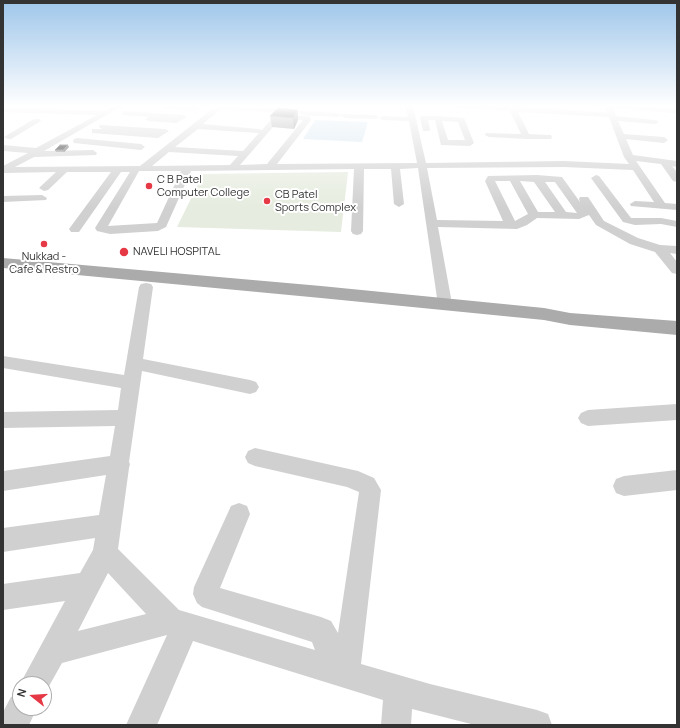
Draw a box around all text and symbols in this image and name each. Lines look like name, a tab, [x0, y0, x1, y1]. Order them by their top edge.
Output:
place label: C B Patel Computer College	[157, 173, 249, 199]
marker: C B Patel Computer College	[144, 181, 154, 191]
place label: CB Patel Sports Complex	[275, 188, 356, 214]
marker: CB Patel Sports Complex	[262, 196, 272, 206]
marker: Nukkad - Cafe & Restro	[39, 239, 49, 249]
place label: NAVELI HOSPITAL	[133, 245, 220, 259]
marker: NAVELI HOSPITAL	[118, 246, 130, 258]
place label: Nukkad - Cafe & Restro	[9, 250, 79, 276]
north arrow	[12, 676, 52, 716]
text: N	[13, 687, 29, 699]

